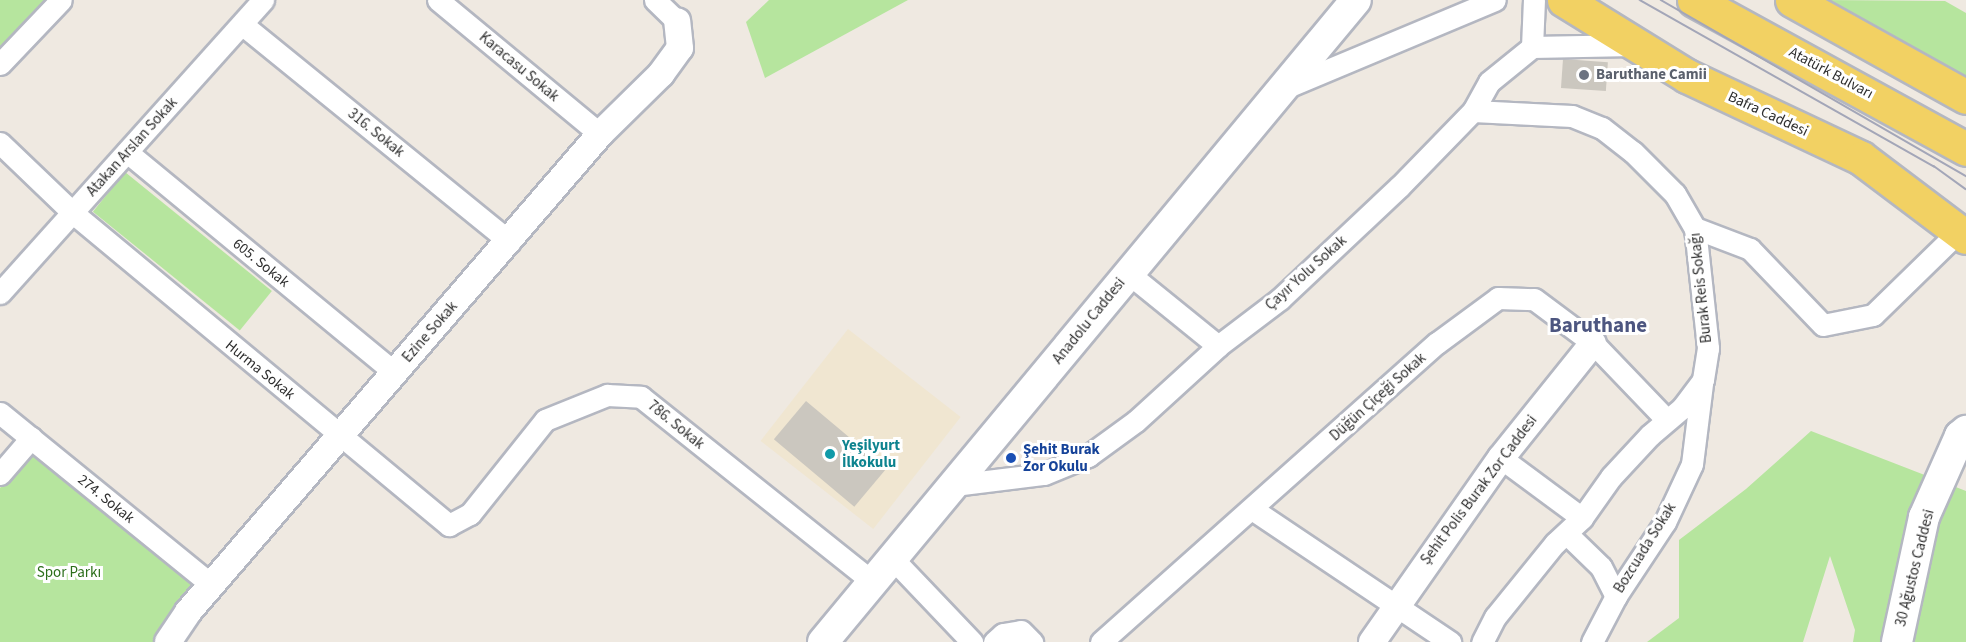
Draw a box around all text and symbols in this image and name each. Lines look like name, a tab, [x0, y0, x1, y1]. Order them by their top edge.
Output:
street label: Karacasu Sokak	[475, 28, 563, 106]
street label: Atatürk Bulvarı	[1786, 43, 1876, 103]
place label: Baruthane Camii	[1596, 66, 1707, 84]
marker: Baruthane Camii	[1577, 68, 1591, 82]
street label: Bafra Caddesi	[1725, 88, 1811, 140]
street label: Atakan Arslan Sokak	[83, 94, 181, 200]
street label: 316. Sokak	[344, 105, 408, 161]
street label: Çayır Yolu Sokak	[1262, 232, 1350, 314]
street label: Burak Reis Sokağı	[1686, 232, 1716, 344]
street label: 605. Sokak	[229, 235, 293, 291]
street label: Anadolu Caddesi	[1049, 274, 1129, 368]
street label: Ezine Sokak	[399, 298, 461, 366]
district label: Baruthane	[1549, 312, 1647, 338]
street label: Hurma Sokak	[221, 336, 299, 404]
street label: Düğün Çiçeği Sokak	[1326, 349, 1430, 445]
street label: 786. Sokak	[644, 397, 708, 453]
street label: Şehit Polis Burak Zor Caddesi	[1417, 412, 1541, 568]
place label: Yeşilyurt İlkokulu	[842, 436, 900, 471]
place label: Şehit Burak Zor Okulu	[1023, 440, 1100, 475]
marker: Yeşilyurt İlkokulu	[823, 447, 837, 461]
marker: Şehit Burak Zor Okulu	[1004, 451, 1018, 465]
street label: 274. Sokak	[74, 471, 138, 527]
street label: Bozcuada Sokak	[1610, 500, 1680, 596]
street label: 30 Ağustos Caddesi	[1892, 508, 1938, 628]
park label: Spor Parkı	[37, 564, 101, 582]

